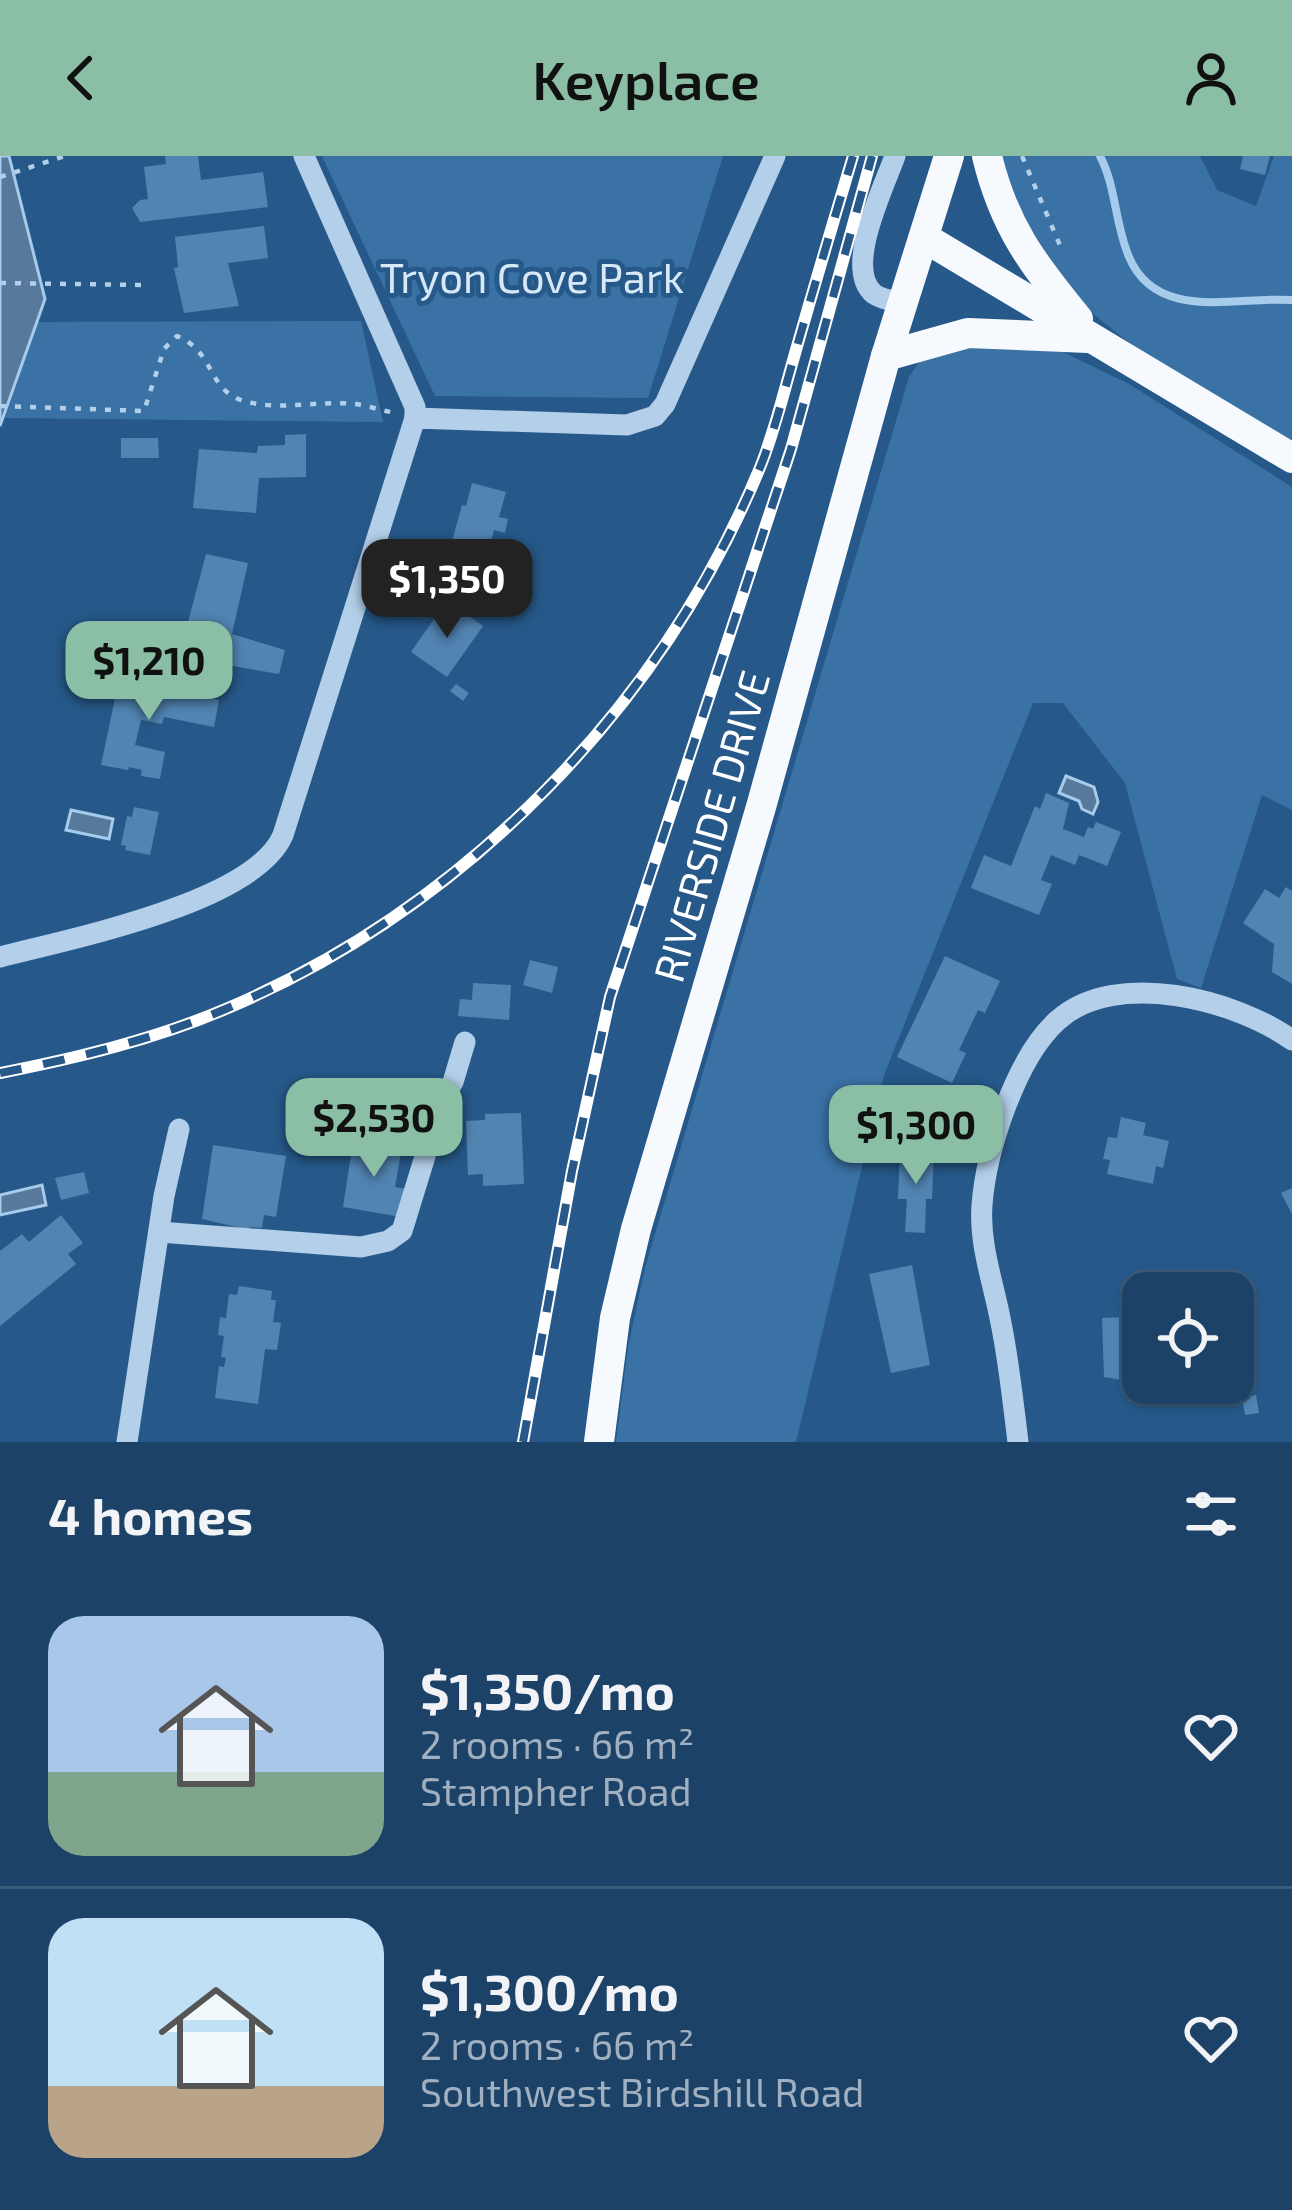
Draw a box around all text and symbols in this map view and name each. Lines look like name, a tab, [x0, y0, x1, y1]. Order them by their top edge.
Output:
icon: back	[48, 45, 114, 111]
icon: person	[1178, 45, 1244, 111]
text: Keyplace	[532, 46, 760, 111]
park label: Tryon Cove Park	[380, 251, 684, 301]
pin: $1,350	[349, 539, 545, 641]
text: $1,350	[388, 554, 506, 601]
pin: $1,210	[51, 621, 247, 723]
text: $1,210	[92, 636, 206, 683]
street label: RIVERSIDE DRIVE	[642, 665, 778, 987]
pin: $2,530	[276, 1078, 472, 1180]
pin: $1,300	[818, 1085, 1014, 1187]
text: $2,530	[313, 1093, 435, 1140]
text: $1,300	[856, 1100, 976, 1147]
map controls	[1122, 1272, 1254, 1404]
button: locate	[1122, 1272, 1254, 1404]
icon: filters	[1178, 1481, 1244, 1547]
text: 4 homes	[48, 1484, 253, 1545]
text: $1,350/mo	[420, 1659, 675, 1720]
icon: home	[144, 1664, 288, 1808]
icon: heart	[1178, 1703, 1244, 1769]
text: 2 rooms · 66 m²	[420, 1720, 694, 1767]
text: Stampher Road	[420, 1767, 692, 1814]
text: $1,300/mo	[420, 1960, 679, 2021]
icon: home	[144, 1966, 288, 2110]
icon: heart	[1178, 2005, 1244, 2071]
text: 2 rooms · 66 m²	[420, 2021, 694, 2068]
text: Southwest Birdshill Road	[420, 2068, 864, 2115]

